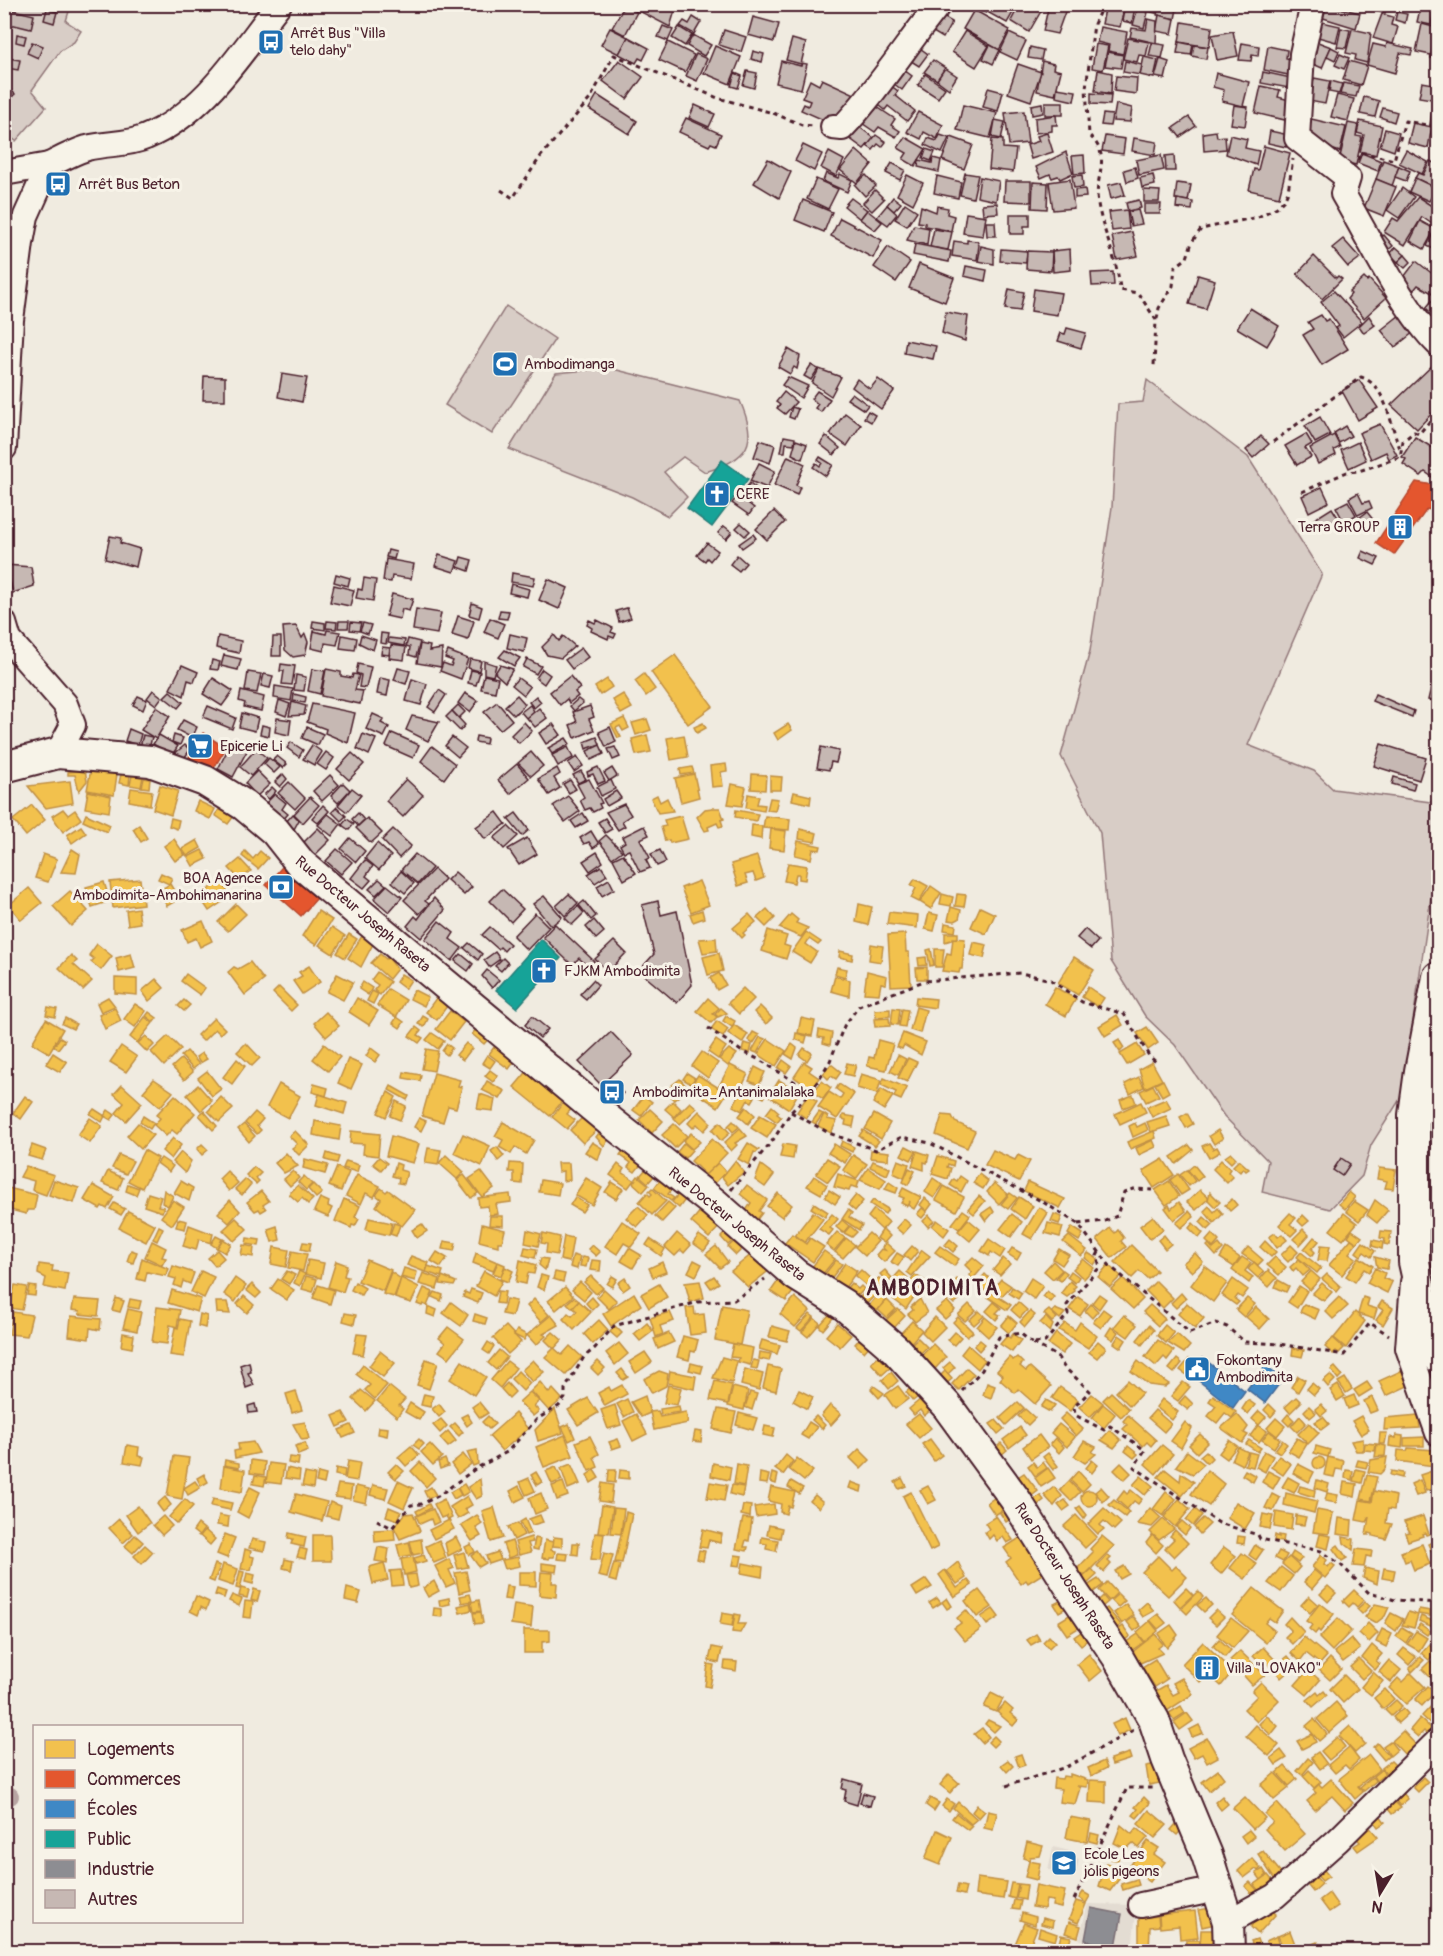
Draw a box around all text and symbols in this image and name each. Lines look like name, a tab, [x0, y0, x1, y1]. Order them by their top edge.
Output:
place label: Arrêt Bus "Villa telo dahy"	[289, 24, 386, 60]
bus stop icon: Arrêt Bus "Villa telo dahy"	[256, 27, 286, 57]
bus stop icon: Arrêt Bus Beton	[43, 169, 73, 199]
place label: Arrêt Bus Beton	[78, 175, 180, 194]
sports icon: Ambodimanga	[490, 349, 520, 379]
place label: Ambodimanga	[524, 355, 615, 374]
church icon: CERE	[702, 479, 732, 509]
place label: CERE	[736, 485, 770, 504]
building icon: Terra GROUP	[1385, 512, 1415, 542]
place label: Terra GROUP	[1298, 518, 1380, 537]
supermarket icon: Epicerie Li	[185, 731, 215, 761]
place label: Epicerie Li	[220, 737, 283, 756]
street label: Rue Docteur Joseph Raseta	[291, 852, 434, 977]
place label: BOA Agence Ambodimita-Ambohimanarina	[72, 869, 263, 905]
bank icon: BOA Agence Ambodimita-Ambohimanarina	[266, 872, 296, 902]
church icon: FJKM Ambodimita	[529, 956, 559, 986]
place label: FJKM Ambodimita	[564, 962, 680, 981]
bus stop icon: Ambodimita_Antanimalalaka	[597, 1077, 627, 1107]
place label: Ambodimita_Antanimalalaka	[632, 1083, 814, 1102]
street label: Rue Docteur Joseph Raseta	[664, 1163, 809, 1286]
district label: AMBODIMITA	[866, 1275, 1000, 1302]
place label: Fokontany Ambodimita	[1216, 1351, 1293, 1387]
public building icon: Fokontany Ambodimita	[1182, 1354, 1212, 1384]
street label: Rue Docteur Joseph Raseta	[1010, 1499, 1119, 1653]
building icon: Villa "LOVAKO"	[1192, 1653, 1222, 1683]
place label: Villa "LOVAKO"	[1226, 1659, 1321, 1678]
legend	[33, 1725, 243, 1923]
text: Logements	[87, 1738, 174, 1761]
text: Commerces	[87, 1768, 181, 1791]
text: Écoles	[87, 1798, 137, 1821]
text: Public	[87, 1828, 131, 1851]
place label: Ecole Les jolis pigeons	[1083, 1845, 1159, 1881]
school or university icon: Ecole Les jolis pigeons	[1049, 1848, 1079, 1878]
text: Industrie	[87, 1858, 154, 1881]
north arrow	[1350, 1863, 1410, 1923]
text: Autres	[87, 1888, 137, 1911]
text: N	[1370, 1896, 1385, 1918]

